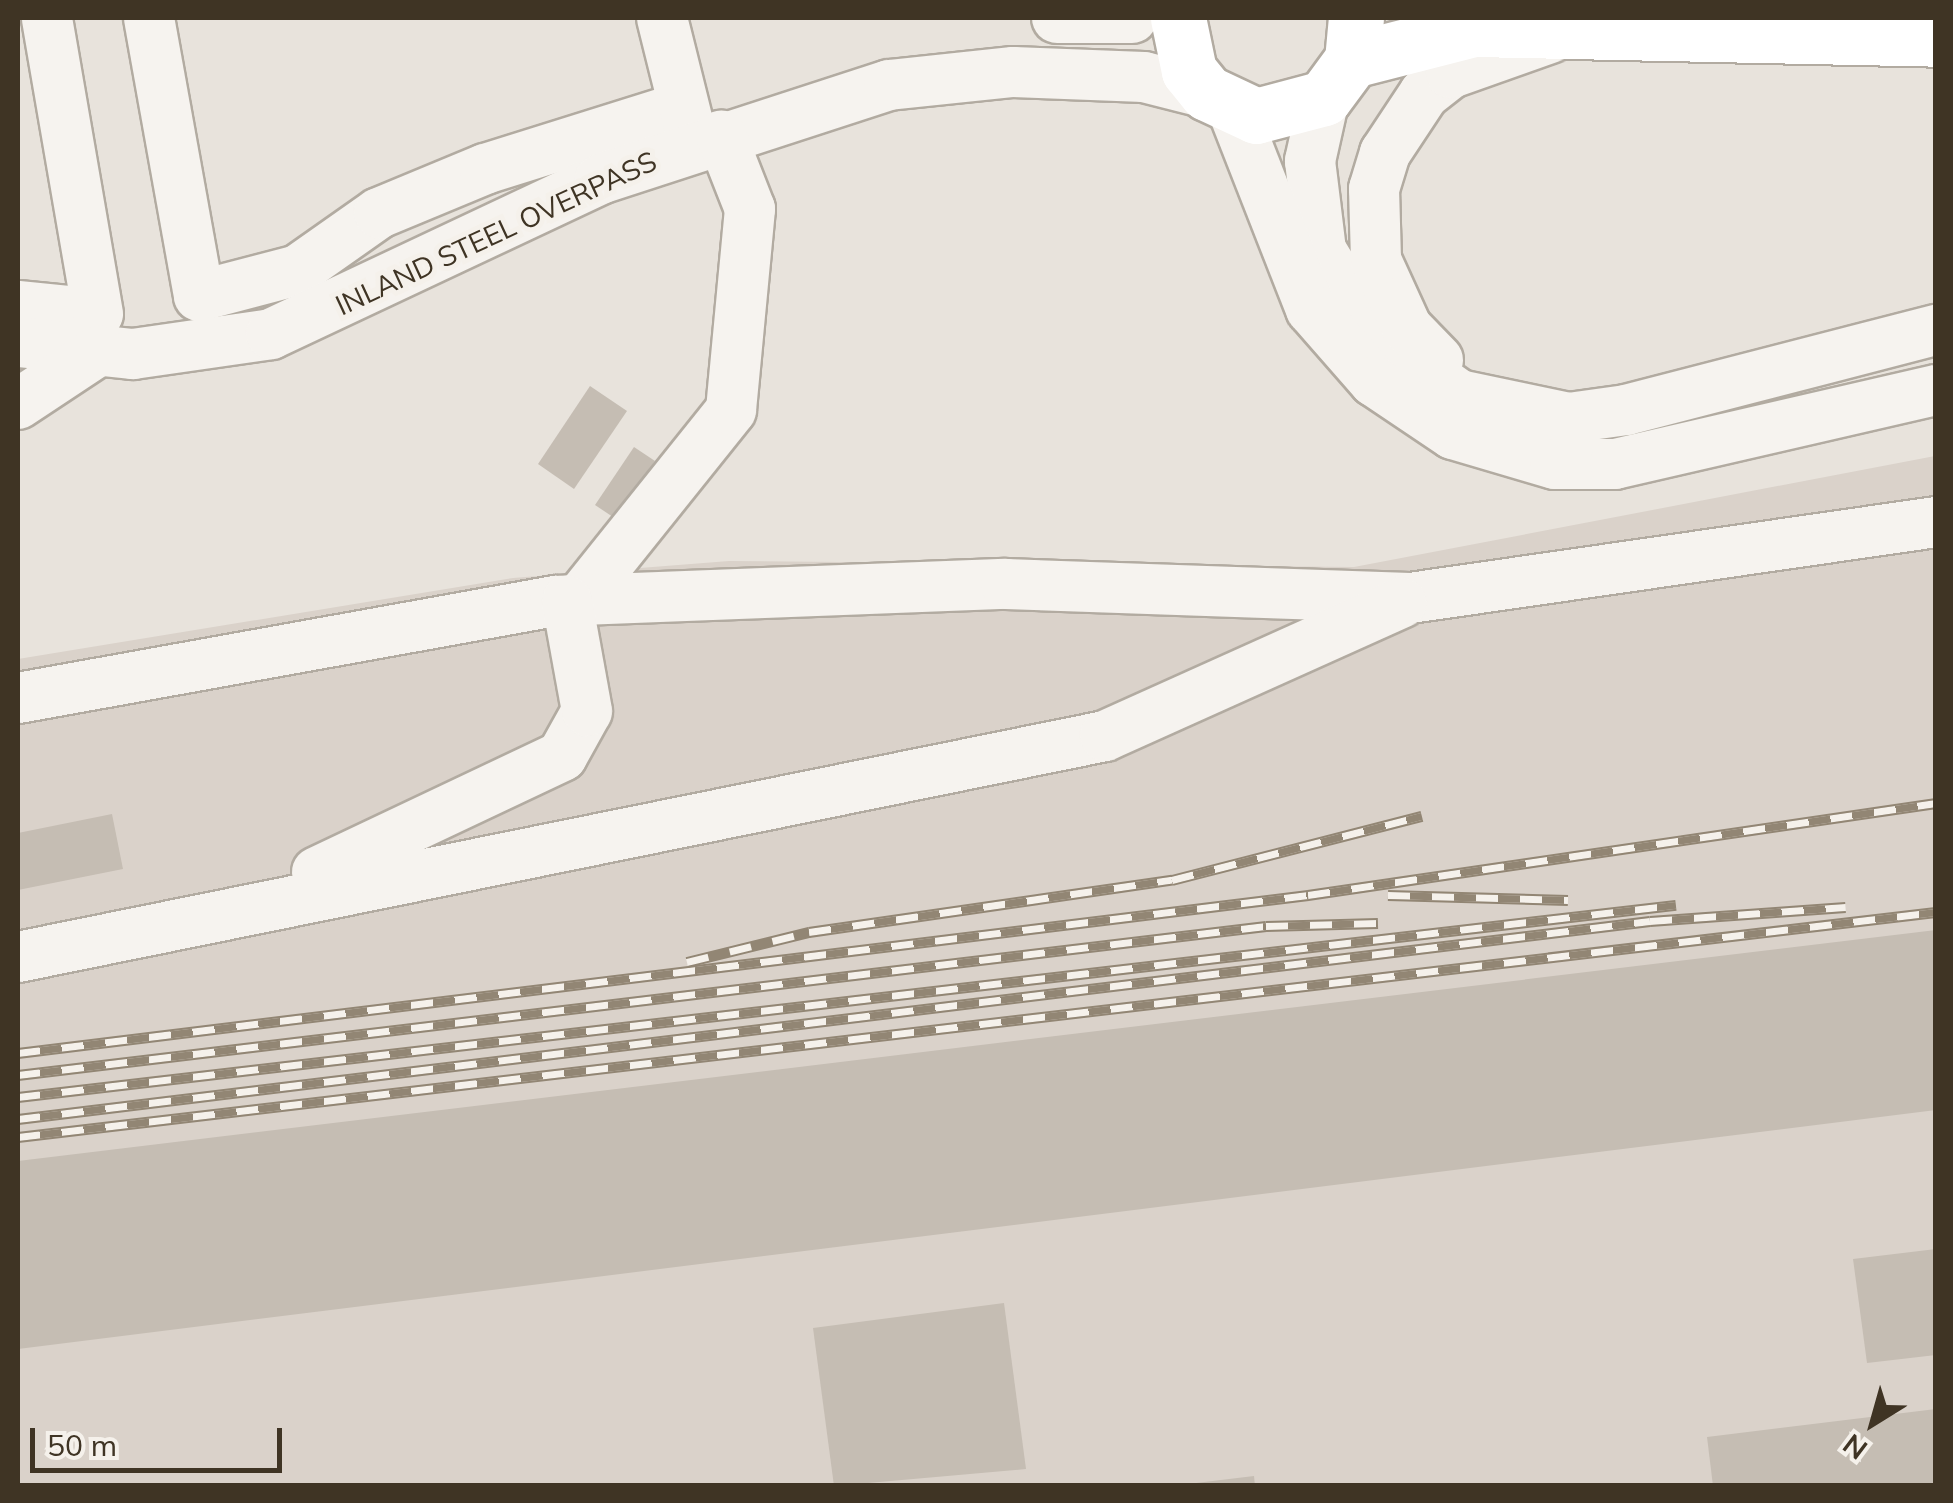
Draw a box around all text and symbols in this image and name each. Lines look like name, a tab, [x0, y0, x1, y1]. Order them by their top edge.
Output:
street label: INLAND STEEL OVERPASS	[330, 144, 662, 322]
north arrow	[1823, 1373, 1923, 1473]
scale bar	[35, 1408, 288, 1470]
text: 50 m	[47, 1426, 117, 1464]
text: N	[1836, 1427, 1874, 1468]

